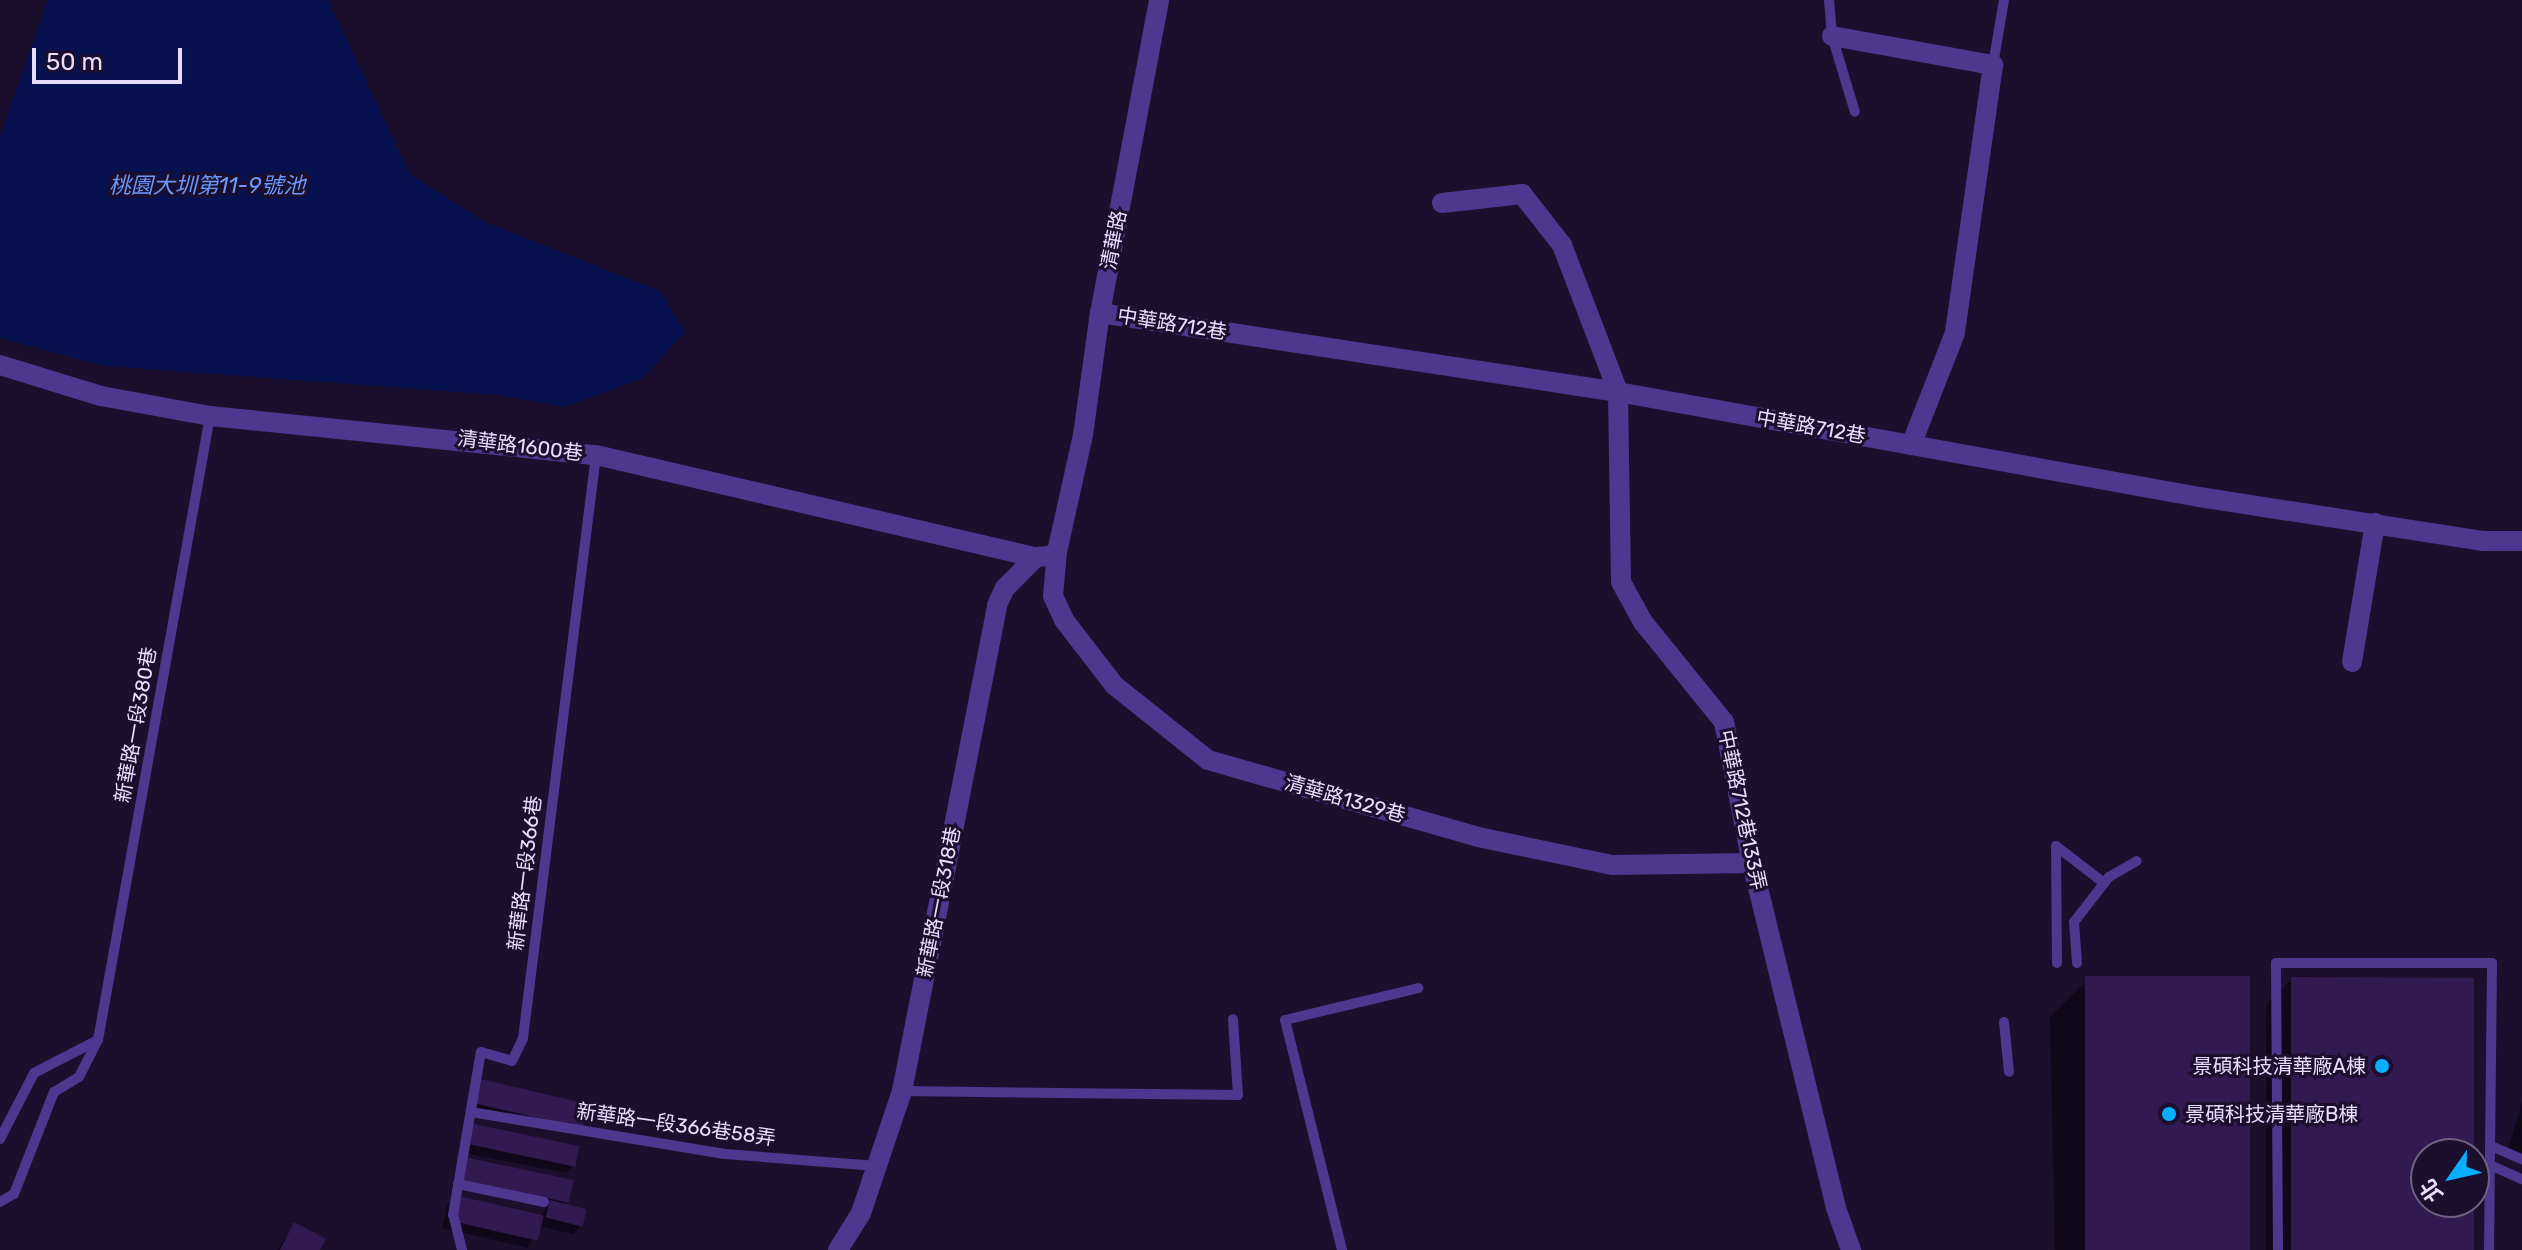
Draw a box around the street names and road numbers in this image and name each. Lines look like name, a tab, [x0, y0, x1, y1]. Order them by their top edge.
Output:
street label: 清華路	[1096, 208, 1132, 272]
street label: 中華路712巷	[1116, 304, 1228, 344]
street label: 中華路712巷	[1754, 406, 1868, 448]
street label: 清華路1600巷	[456, 426, 584, 466]
street label: 新華路一段380巷	[111, 645, 161, 805]
street label: 中華路712巷133弄	[1713, 728, 1771, 892]
street label: 清華路1329巷	[1282, 770, 1408, 828]
street label: 新華路一段366巷	[504, 794, 546, 952]
street label: 新華路一段318巷	[913, 825, 965, 979]
street label: 新華路一段366巷58弄	[575, 1099, 777, 1151]

